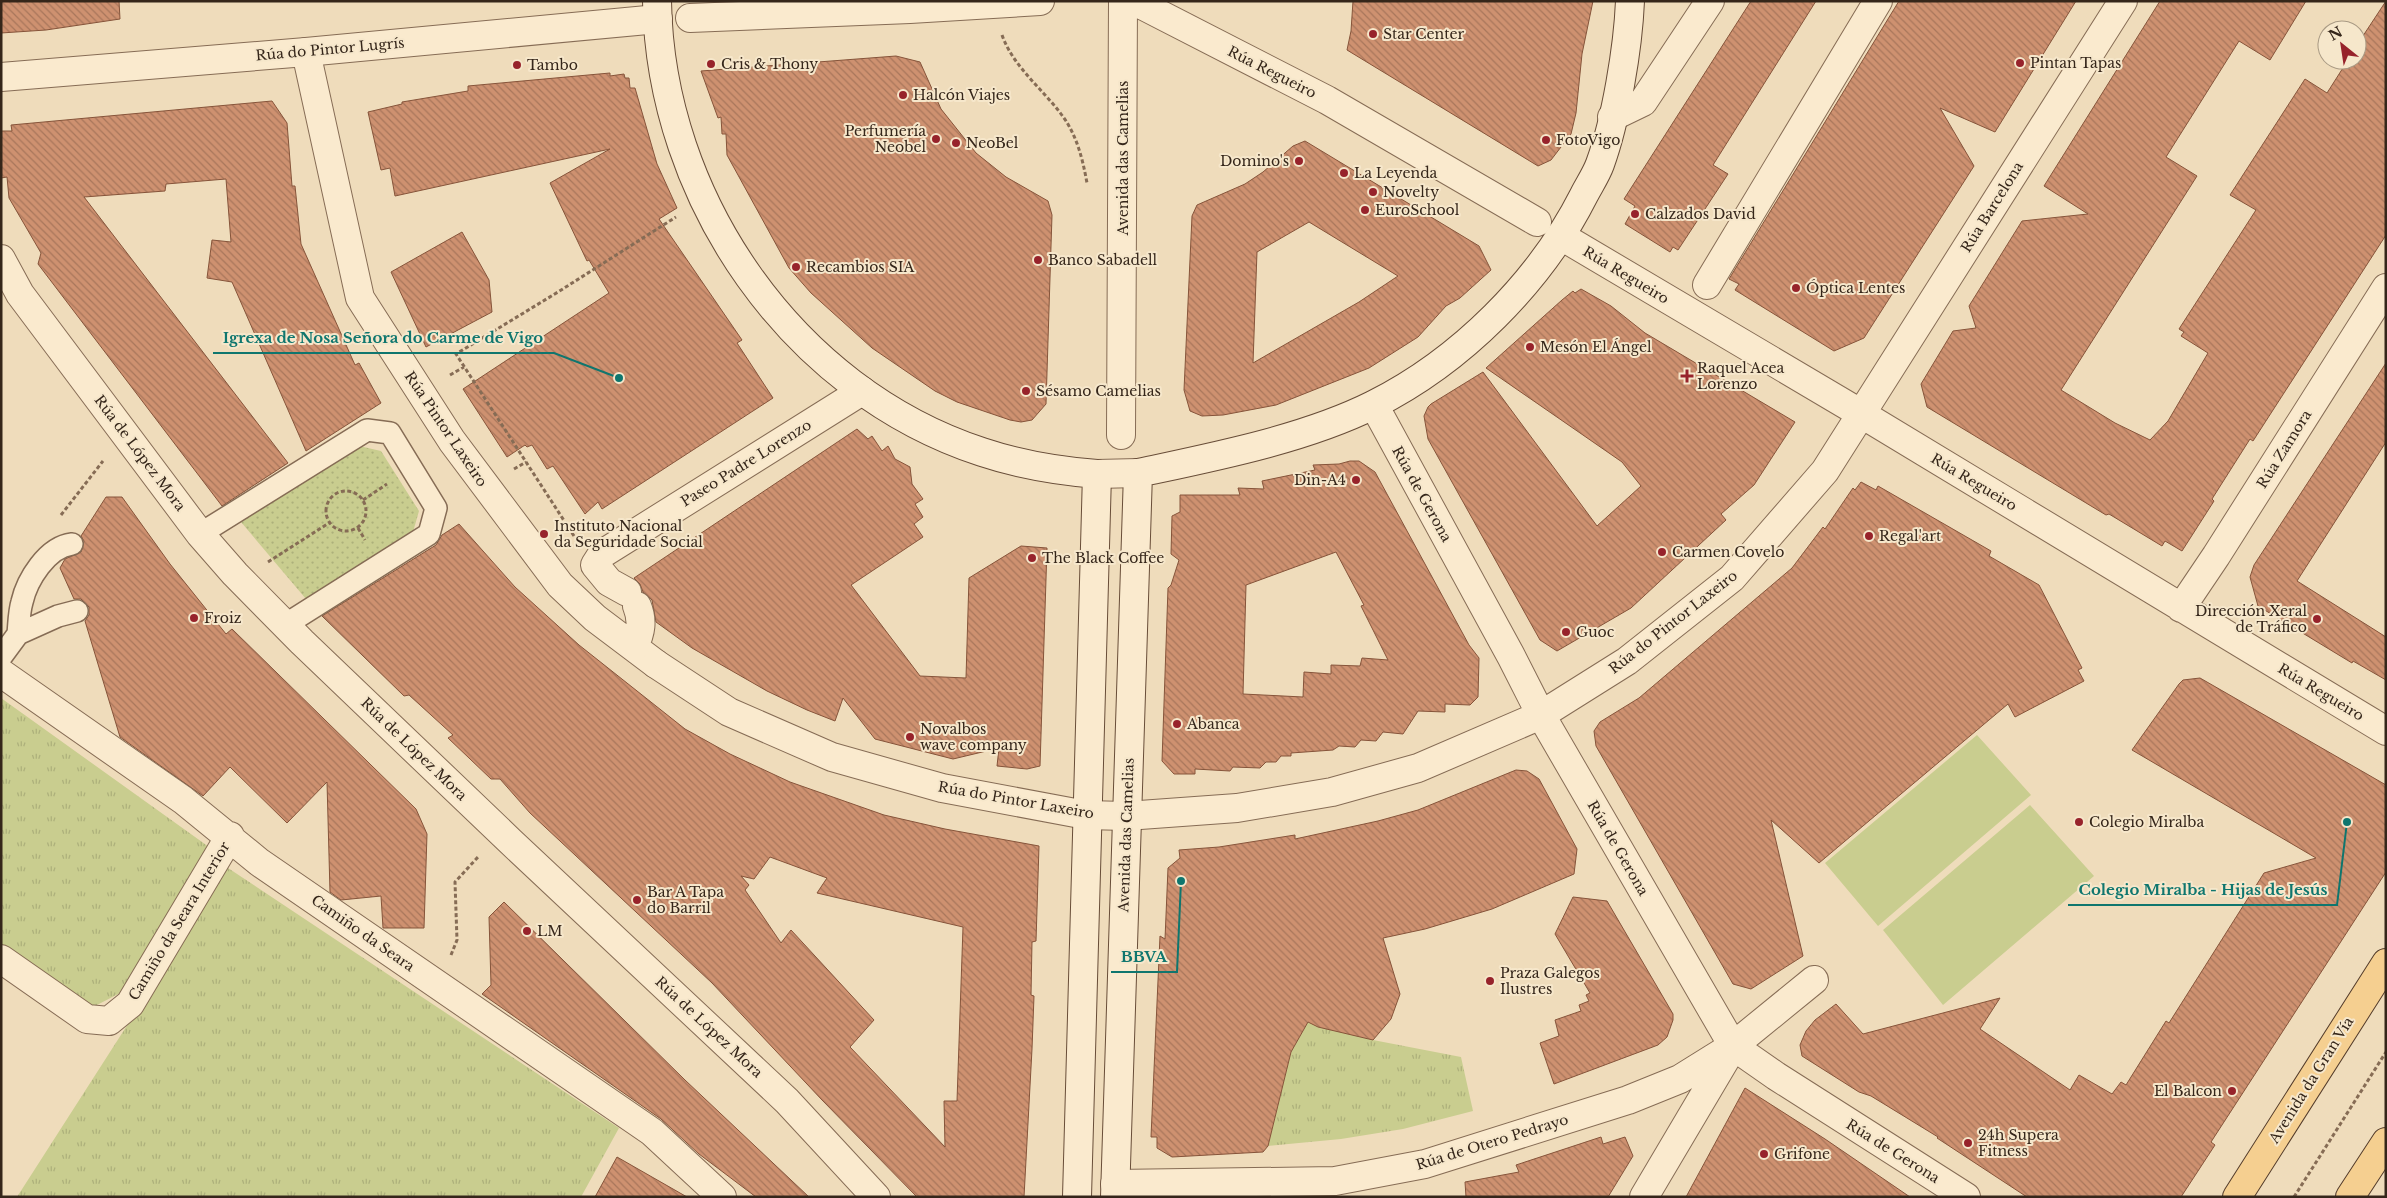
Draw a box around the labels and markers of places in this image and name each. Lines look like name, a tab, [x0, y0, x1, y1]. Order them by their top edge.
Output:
place label: Star Center	[1383, 25, 1465, 43]
marker: Star Center	[1367, 28, 1379, 40]
place label: Pintan Tapas	[2030, 54, 2121, 72]
place label: Cris & Thony	[721, 55, 818, 73]
place label: Tambo	[527, 56, 578, 74]
marker: Pintan Tapas	[2014, 57, 2026, 69]
marker: Cris & Thony	[705, 58, 717, 70]
marker: Tambo	[511, 59, 523, 71]
place label: Halcón Viajes	[913, 86, 1010, 104]
marker: Halcón Viajes	[897, 89, 909, 101]
place label: Perfumería Neobel	[845, 122, 926, 156]
place label: FotoVigo	[1556, 131, 1620, 149]
marker: Perfumería Neobel	[930, 133, 942, 145]
place label: NeoBel	[966, 134, 1019, 152]
marker: FotoVigo	[1540, 134, 1552, 146]
marker: NeoBel	[950, 137, 962, 149]
place label: Domino's	[1220, 152, 1289, 170]
marker: Domino's	[1293, 155, 1305, 167]
place label: La Leyenda	[1354, 164, 1438, 182]
marker: La Leyenda	[1338, 167, 1350, 179]
place label: Novelty	[1383, 183, 1439, 201]
marker: Novelty	[1367, 186, 1379, 198]
place label: EuroSchool	[1375, 201, 1460, 219]
marker: EuroSchool	[1359, 204, 1371, 216]
place label: Calzados David	[1645, 205, 1756, 223]
marker: Calzados David	[1629, 208, 1641, 220]
place label: Banco Sabadell	[1048, 251, 1158, 269]
marker: Banco Sabadell	[1032, 254, 1044, 266]
place label: Recambios SIA	[806, 258, 915, 276]
marker: Recambios SIA	[790, 261, 802, 273]
place label: Óptica Lentes	[1806, 279, 1905, 297]
marker: Óptica Lentes	[1790, 282, 1802, 294]
callout: Igrexa de Nosa Señora do Carme de Vigo	[213, 323, 554, 353]
place label: Mesón El Ángel	[1540, 338, 1652, 356]
marker: Mesón El Ángel	[1524, 341, 1536, 353]
place label: Raquel Acea Lorenzo	[1697, 359, 1784, 393]
marker: Raquel Acea Lorenzo	[1681, 370, 1693, 382]
place label: Sésamo Camelias	[1036, 382, 1161, 400]
marker: Sésamo Camelias	[1020, 385, 1032, 397]
place label: Din-A4	[1294, 471, 1346, 489]
marker: Din-A4	[1350, 474, 1362, 486]
place label: Instituto Nacional da Seguridade Social	[554, 517, 703, 551]
place label: Regal'art	[1879, 527, 1942, 545]
marker: Instituto Nacional da Seguridade Social	[538, 528, 550, 540]
marker: Regal'art	[1863, 530, 1875, 542]
place label: Carmen Covelo	[1672, 543, 1784, 561]
marker: Carmen Covelo	[1656, 546, 1668, 558]
place label: The Black Coffee	[1042, 549, 1164, 567]
marker: The Black Coffee	[1026, 552, 1038, 564]
place label: Dirección Xeral de Tráfico	[2195, 602, 2307, 636]
place label: Froiz	[204, 609, 242, 627]
marker: Froiz	[188, 612, 200, 624]
marker: Dirección Xeral de Tráfico	[2311, 613, 2323, 625]
place label: Guoc	[1576, 623, 1615, 641]
marker: Guoc	[1560, 626, 1572, 638]
place label: Abanca	[1186, 715, 1240, 733]
marker: Abanca	[1171, 718, 1183, 730]
place label: Novalbos wave company	[920, 720, 1027, 754]
marker: Novalbos wave company	[904, 731, 916, 743]
place label: Colegio Miralba	[2089, 813, 2204, 831]
marker: Colegio Miralba	[2073, 816, 2085, 828]
callout: Colegio Miralba - Hijas de Jesús	[2068, 875, 2337, 905]
place label: Bar A Tapa do Barril	[647, 883, 724, 917]
marker: Bar A Tapa do Barril	[631, 894, 643, 906]
place label: LM	[537, 922, 562, 940]
marker: LM	[521, 925, 533, 937]
callout: BBVA	[1111, 942, 1177, 972]
place label: Praza Galegos Ilustres	[1500, 964, 1600, 998]
marker: Praza Galegos Ilustres	[1484, 975, 1496, 987]
place label: El Balcon	[2154, 1082, 2222, 1100]
marker: El Balcon	[2226, 1085, 2238, 1097]
place label: 24h Supera Fitness	[1978, 1126, 2059, 1160]
marker: 24h Supera Fitness	[1962, 1137, 1974, 1149]
place label: Grifone	[1774, 1145, 1830, 1163]
marker: Grifone	[1758, 1148, 1770, 1160]

